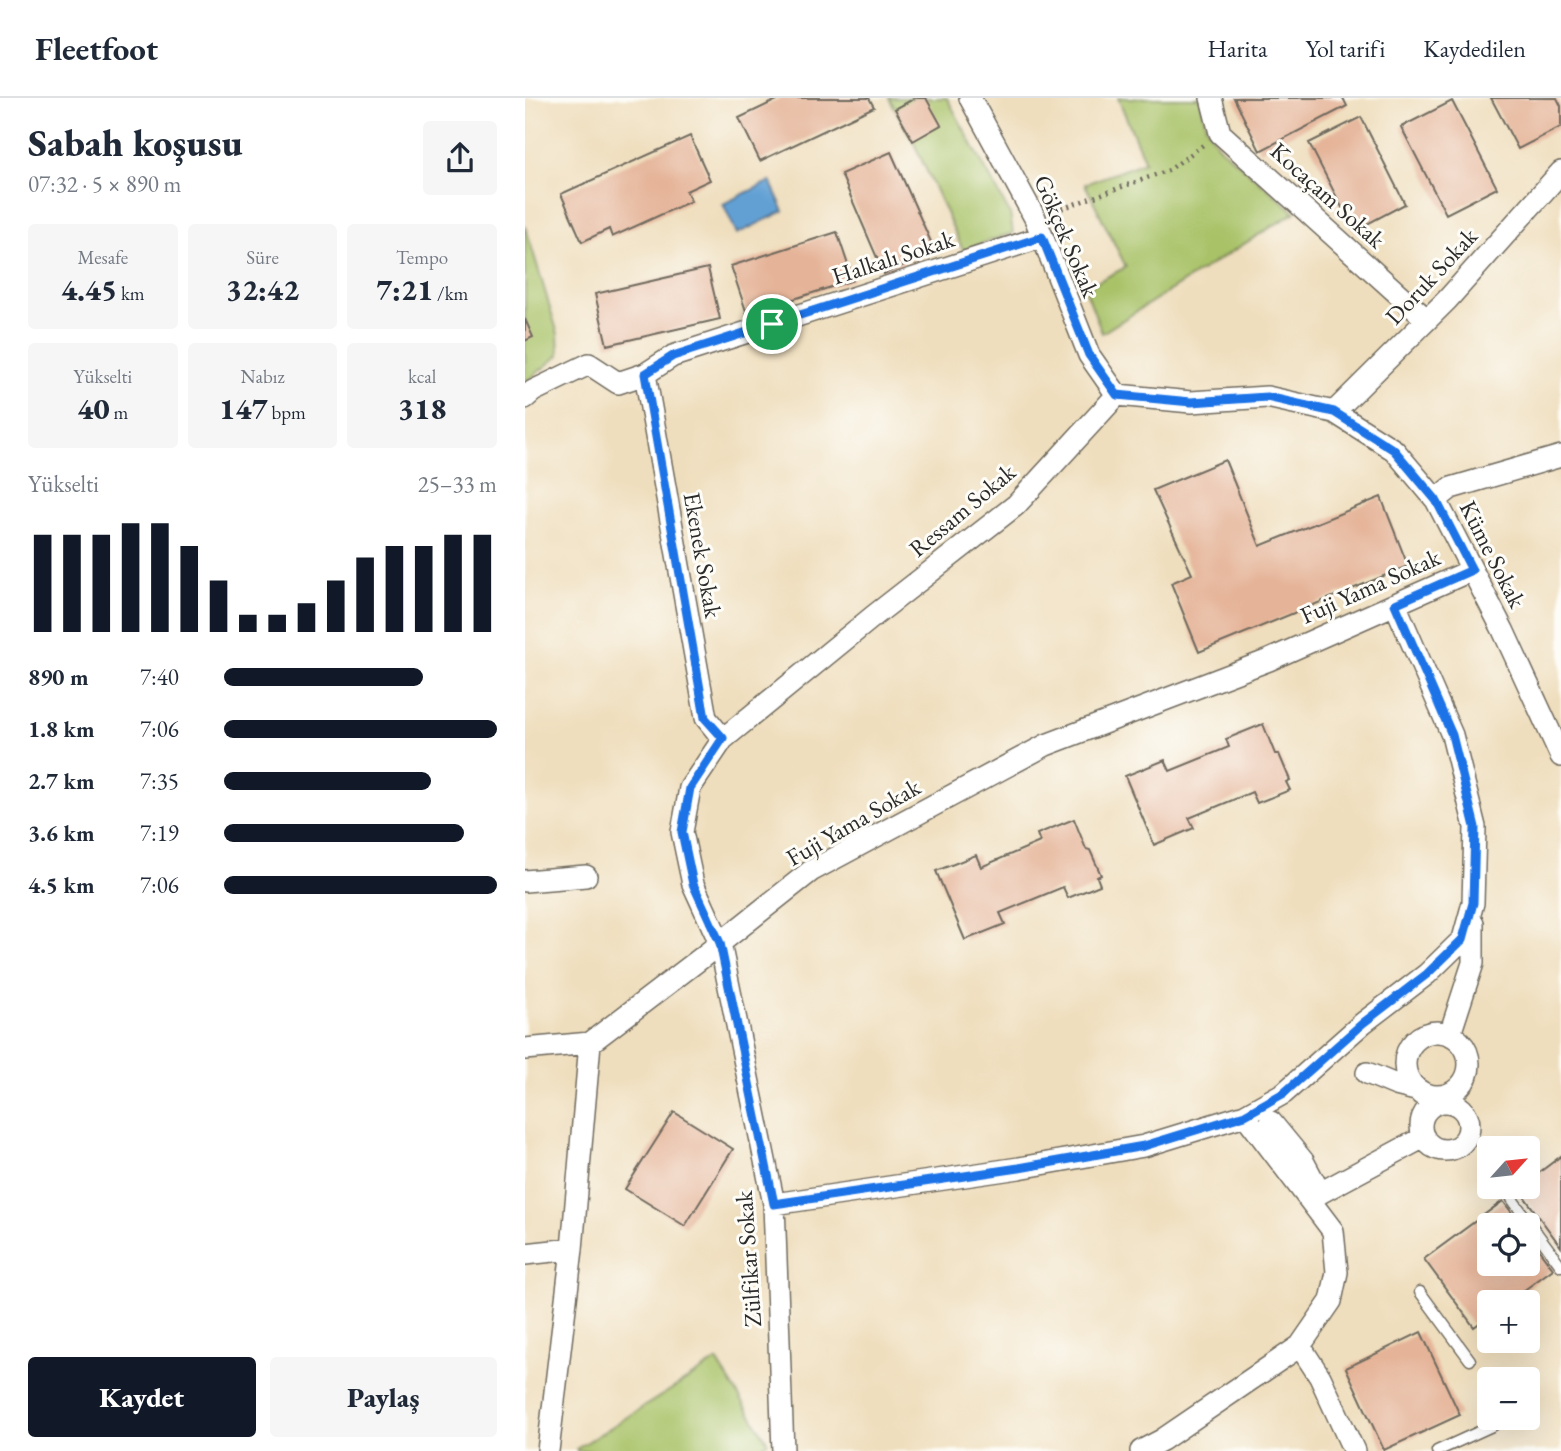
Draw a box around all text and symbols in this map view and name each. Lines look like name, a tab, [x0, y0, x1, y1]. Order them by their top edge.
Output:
text: Fleetfoot	[35, 27, 158, 70]
text: Harita	[1208, 33, 1268, 64]
text: Yol tarifi	[1306, 33, 1385, 64]
text: Kaydedilen	[1423, 33, 1526, 64]
text: Sabah koşusu	[28, 118, 243, 167]
button: share	[423, 121, 497, 195]
street label: Kocaçam Sokak	[1264, 135, 1393, 255]
text: 07:32 · 5 × 890 m	[28, 169, 181, 199]
street label: Gökçek Sokak	[1027, 170, 1107, 302]
street label: Doruk Sokak	[1378, 220, 1484, 331]
street label: Halkalı Sokak	[828, 222, 959, 291]
text: Mesafe	[77, 245, 128, 270]
text: Süre	[246, 245, 279, 270]
text: Tempo	[396, 245, 448, 270]
text: 4.45	[61, 270, 117, 309]
text: 32:42	[226, 270, 299, 309]
text: 7:21	[376, 270, 433, 309]
text: km	[117, 281, 145, 306]
text: /km	[433, 281, 468, 306]
pin	[742, 294, 802, 354]
icon: arrive	[753, 305, 791, 343]
text: Yükselti	[74, 364, 132, 389]
text: Nabız	[240, 364, 285, 389]
text: kcal	[408, 364, 436, 389]
text: 40	[77, 389, 110, 428]
text: 147	[219, 389, 268, 428]
text: 318	[398, 389, 446, 428]
text: m	[110, 400, 128, 425]
text: bpm	[268, 400, 306, 425]
street label: Ressam Sokak	[902, 456, 1022, 564]
text: Yükselti	[28, 469, 99, 499]
text: 25–33 m	[418, 469, 497, 499]
street label: Ekenek Sokak	[677, 490, 729, 621]
street label: Küme Sokak	[1453, 495, 1534, 614]
street label: Fuji Yama Sokak	[1295, 541, 1445, 631]
text: 890 m	[28, 662, 89, 692]
text: 7:40	[140, 662, 179, 692]
text: 1.8 km	[28, 714, 95, 744]
text: 7:06	[140, 714, 179, 744]
text: 2.7 km	[28, 766, 95, 796]
text: 7:35	[140, 766, 179, 796]
street label: Fuji Yama Sokak	[780, 771, 926, 873]
text: 3.6 km	[28, 818, 95, 848]
text: 7:19	[140, 818, 179, 848]
text: 4.5 km	[28, 870, 95, 900]
text: 7:06	[140, 870, 179, 900]
north arrow	[1477, 1136, 1540, 1199]
map controls	[1477, 1136, 1540, 1430]
street label: Zülfikar Sokak	[728, 1189, 768, 1328]
button: locate	[1477, 1213, 1540, 1276]
button: +	[1477, 1290, 1540, 1353]
button: Kaydet	[28, 1357, 256, 1437]
button: Paylaş	[270, 1357, 497, 1437]
button: −	[1477, 1367, 1540, 1430]

